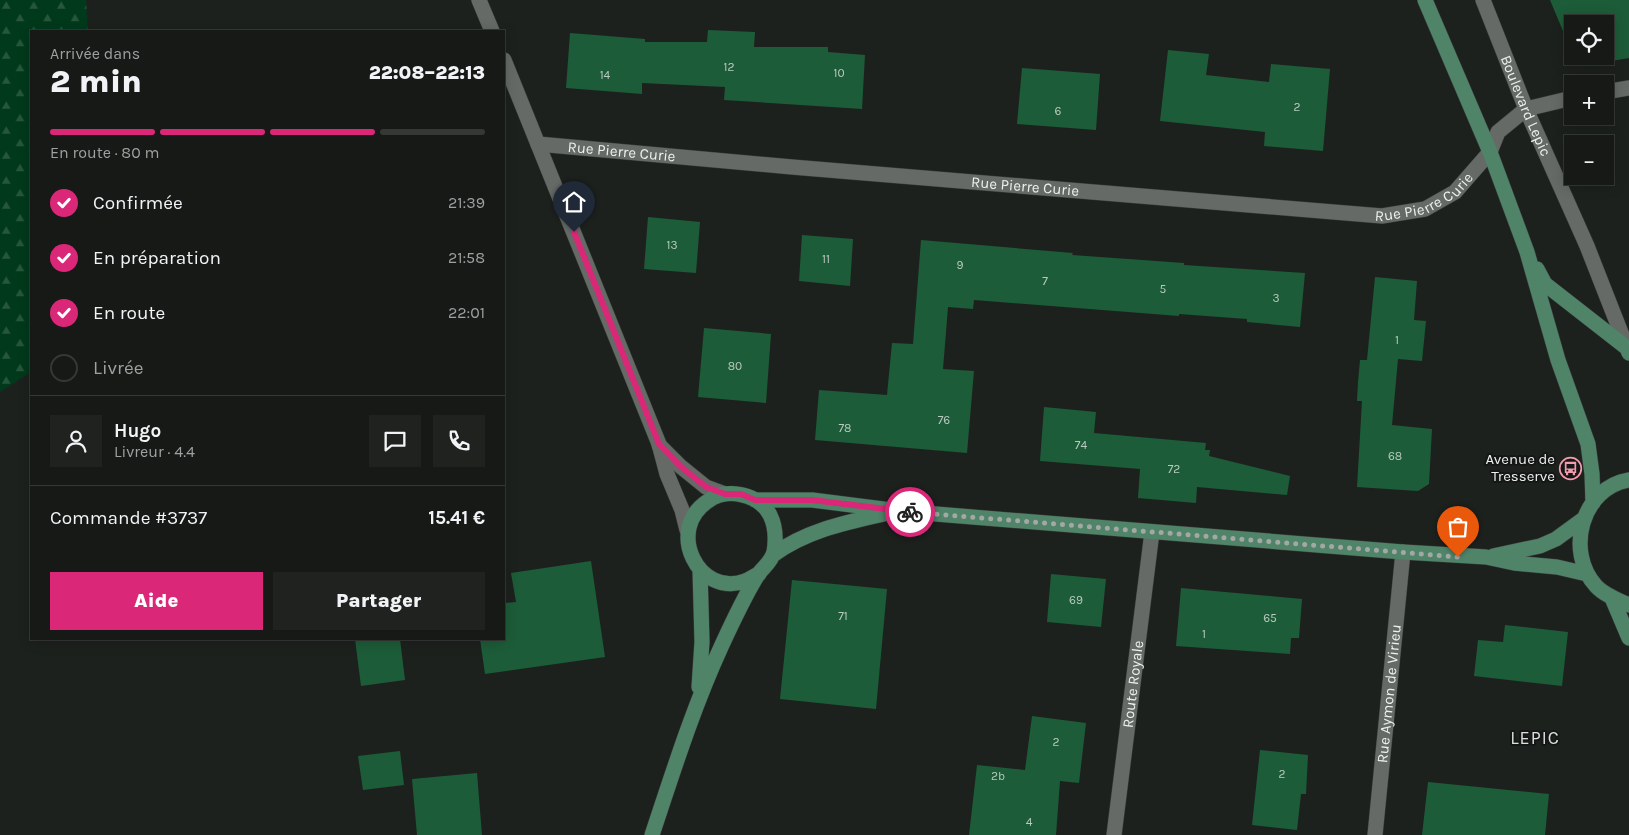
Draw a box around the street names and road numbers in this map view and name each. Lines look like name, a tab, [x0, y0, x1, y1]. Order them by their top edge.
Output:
street label: Boulevard Lepic	[1497, 53, 1555, 159]
street label: Rue Pierre Curie	[567, 138, 676, 165]
street label: Rue Pierre Curie	[1374, 169, 1477, 225]
street label: Rue Pierre Curie	[971, 173, 1080, 200]
street label: Rue Aymon de Virieu	[1373, 623, 1405, 764]
street label: Route Royale	[1119, 639, 1147, 729]

